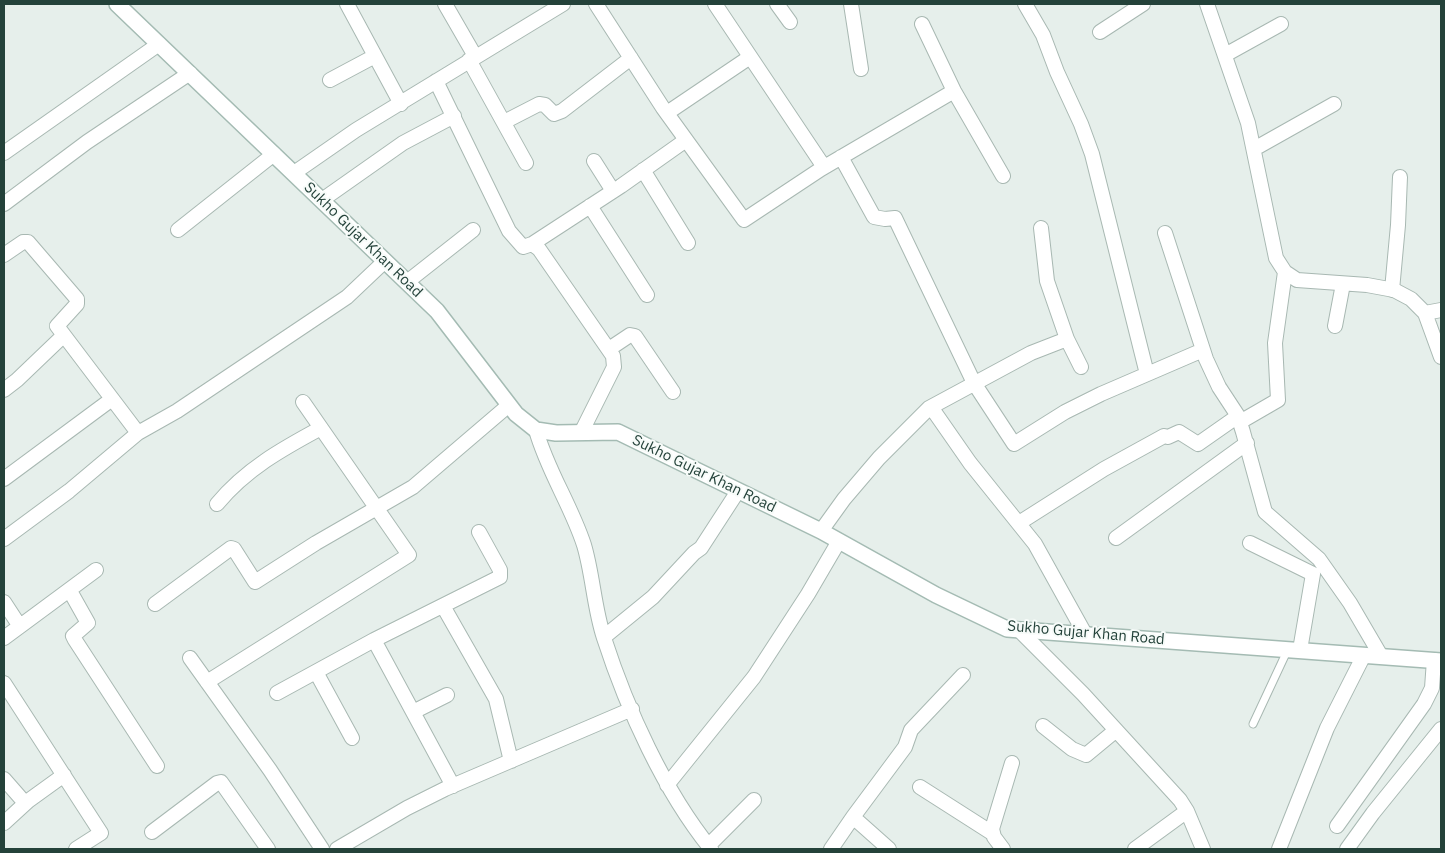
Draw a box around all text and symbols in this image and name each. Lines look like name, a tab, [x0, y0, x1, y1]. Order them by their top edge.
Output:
street label: Sukho Gujar Khan Road	[300, 179, 426, 301]
street label: Sukho Gujar Khan Road	[629, 431, 779, 517]
street label: Sukho Gujar Khan Road	[1007, 617, 1165, 649]

